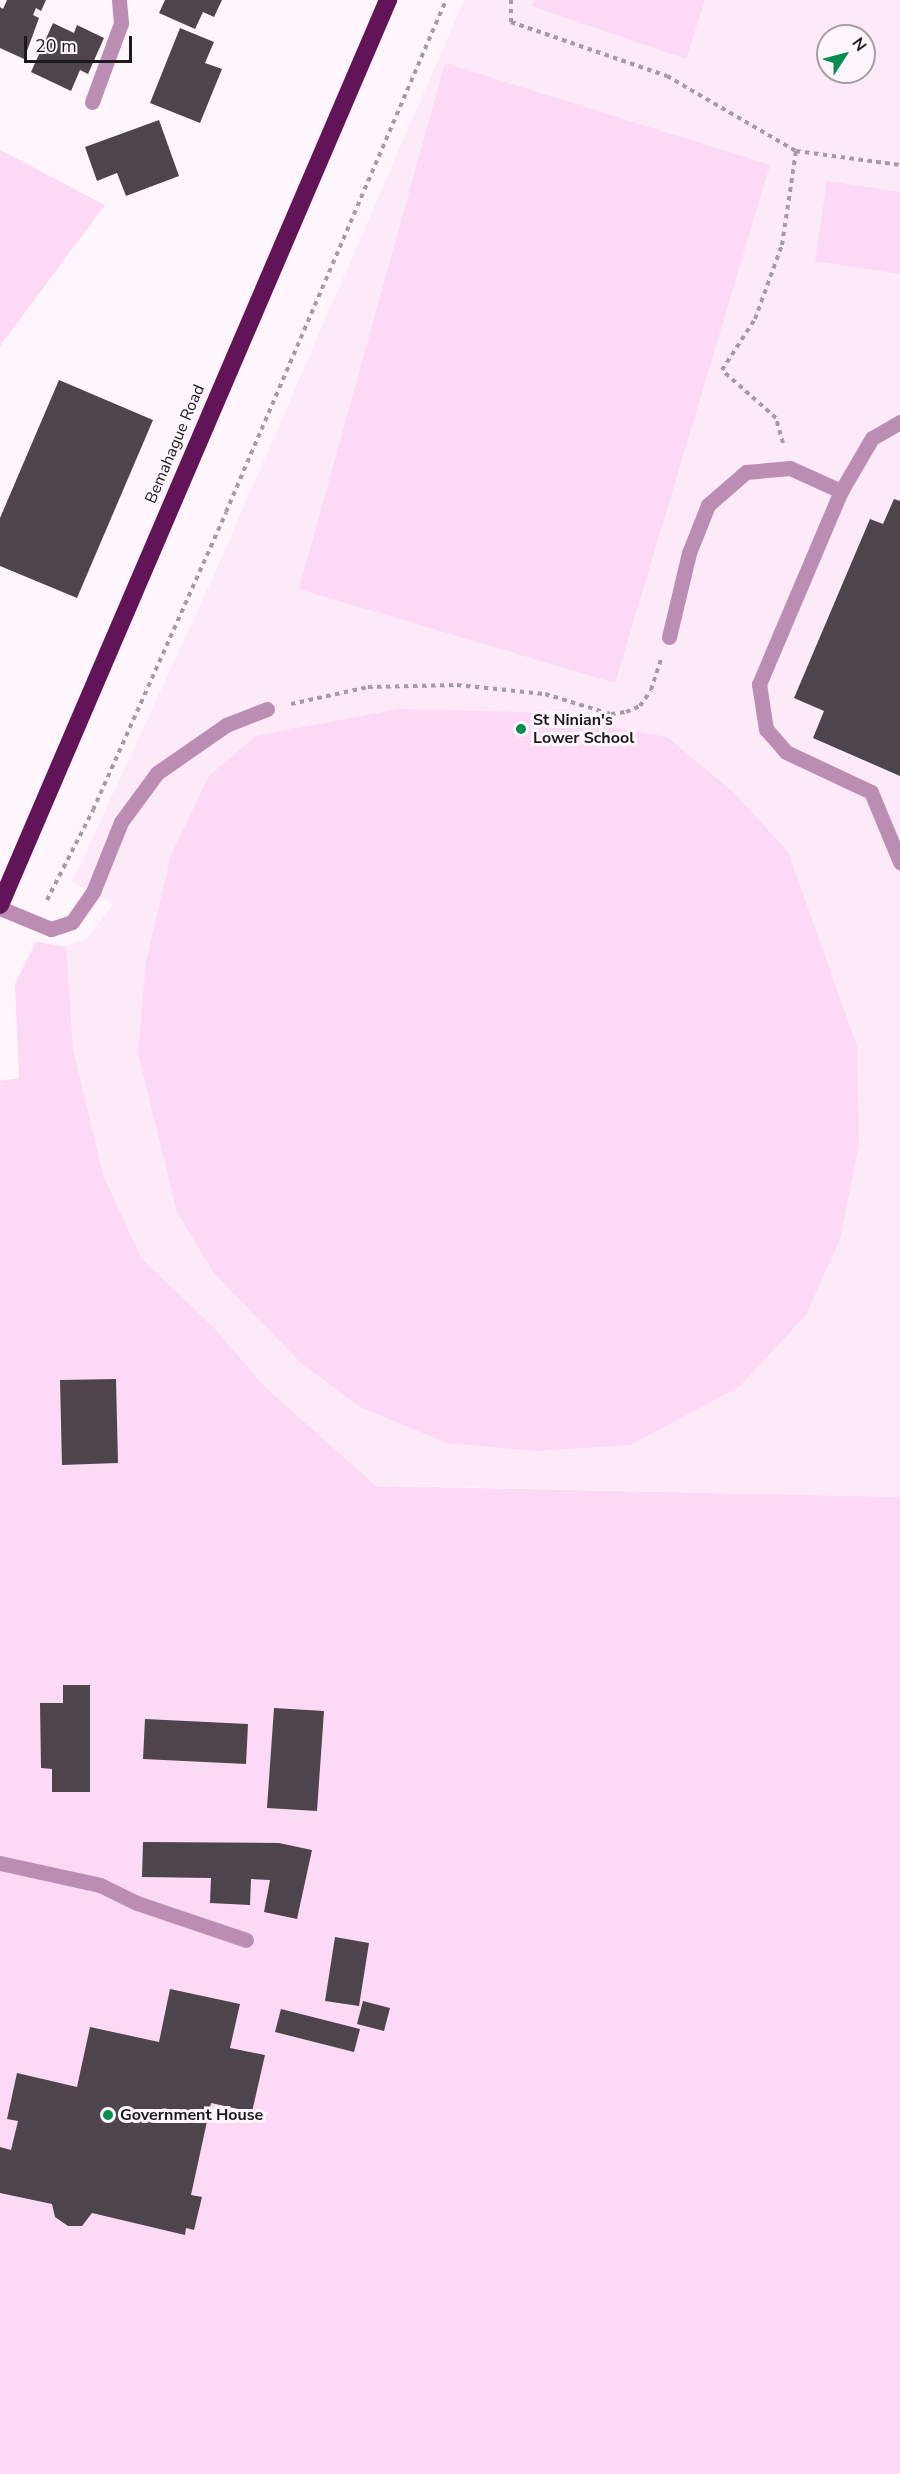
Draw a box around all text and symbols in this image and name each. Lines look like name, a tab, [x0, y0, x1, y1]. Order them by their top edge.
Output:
scale bar	[27, 24, 135, 62]
north arrow	[816, 24, 876, 84]
text: N	[847, 33, 871, 56]
text: 20 m	[35, 34, 77, 58]
street label: Bemahague Road	[141, 382, 209, 506]
place label: St Ninian's Lower School	[533, 710, 634, 748]
marker: St Ninian's Lower School	[514, 722, 528, 736]
place label: Government House	[120, 2105, 263, 2125]
marker: Government House	[101, 2108, 115, 2122]

